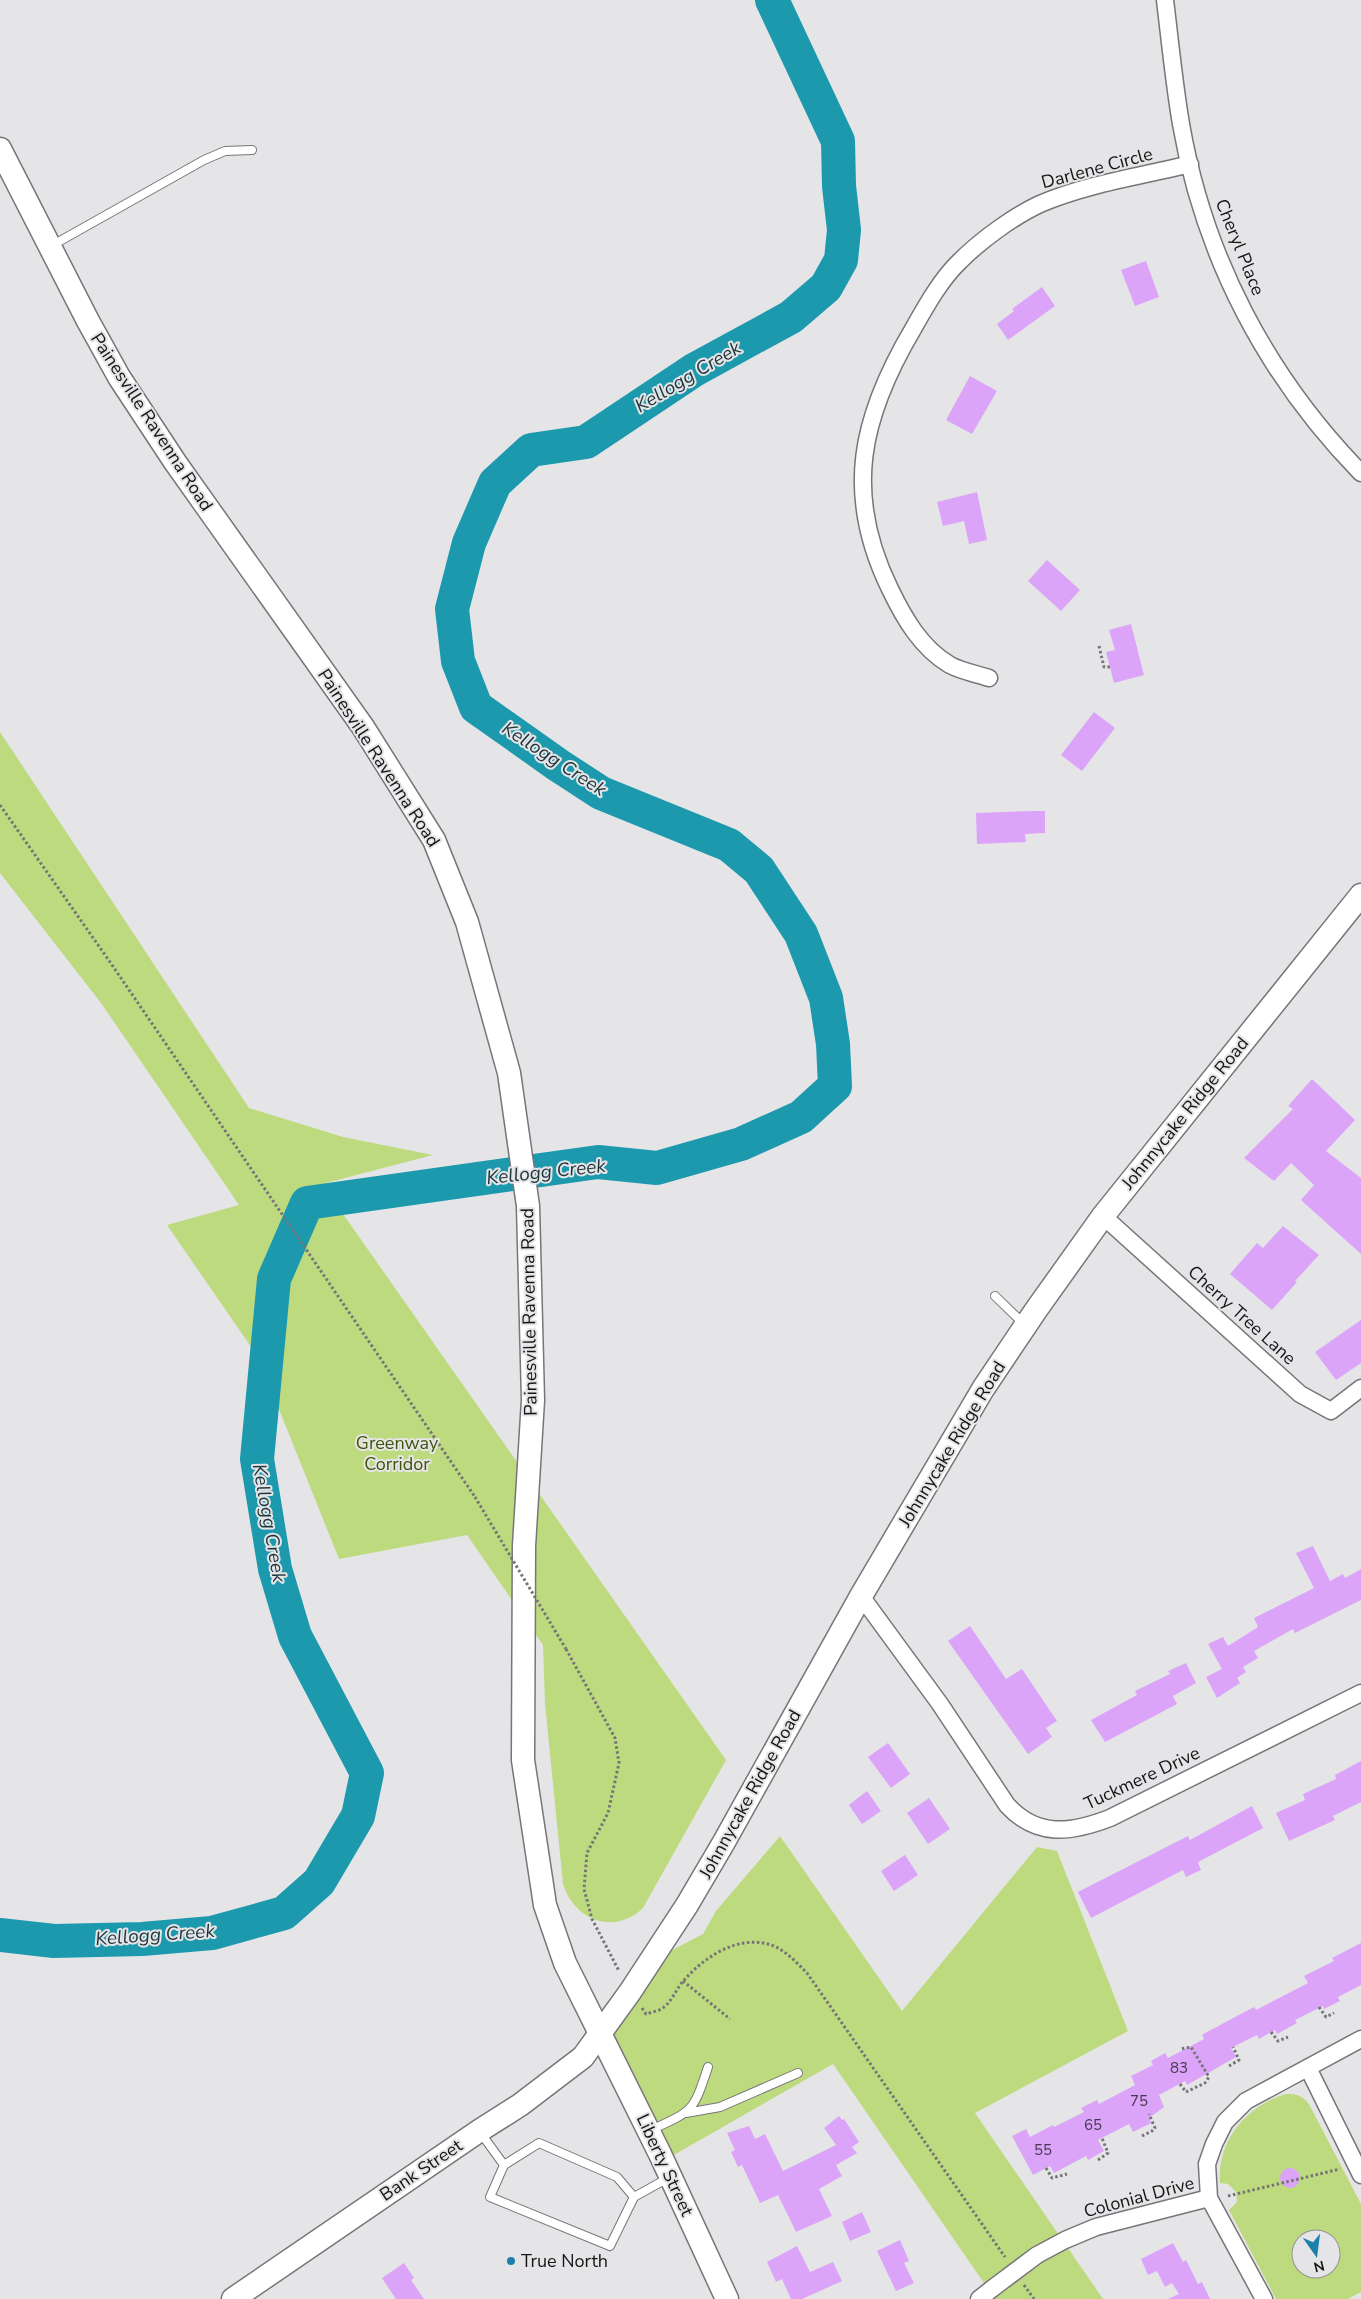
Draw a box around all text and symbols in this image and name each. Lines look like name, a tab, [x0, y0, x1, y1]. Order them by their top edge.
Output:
street label: Darlene Circle	[1039, 142, 1155, 194]
street label: Cheryl Place	[1210, 195, 1270, 299]
street label: Painesville Ravenna Road	[85, 328, 219, 516]
water label: Kellogg Creek	[630, 335, 746, 419]
street label: Painesville Ravenna Road	[312, 664, 446, 852]
water label: Kellogg Creek	[497, 715, 612, 803]
street label: Johnnycake Ridge Road	[1115, 1032, 1254, 1195]
water label: Kellogg Creek	[485, 1153, 607, 1191]
street label: Painesville Ravenna Road	[515, 1208, 543, 1416]
street label: Cherry Tree Lane	[1183, 1260, 1301, 1370]
street label: Johnnycake Ridge Road	[892, 1357, 1011, 1532]
park label: Greenway Corridor	[356, 1431, 439, 1476]
water label: Kellogg Creek	[246, 1462, 292, 1585]
street label: Johnnycake Ridge Road	[693, 1705, 806, 1884]
street label: Tuckmere Drive	[1080, 1741, 1204, 1815]
water label: Kellogg Creek	[94, 1918, 216, 1952]
house number: 83	[1170, 2058, 1188, 2078]
house number: 75	[1130, 2091, 1148, 2111]
street label: Liberty Street	[631, 2110, 699, 2221]
house number: 65	[1084, 2115, 1102, 2135]
street label: Bank Street	[375, 2133, 468, 2206]
house number: 55	[1034, 2140, 1052, 2160]
street label: Colonial Drive	[1081, 2171, 1197, 2223]
north arrow	[1291, 2229, 1341, 2279]
place label: True North	[521, 2249, 608, 2273]
marker: True North	[505, 2255, 517, 2267]
text: N	[1312, 2256, 1326, 2277]

